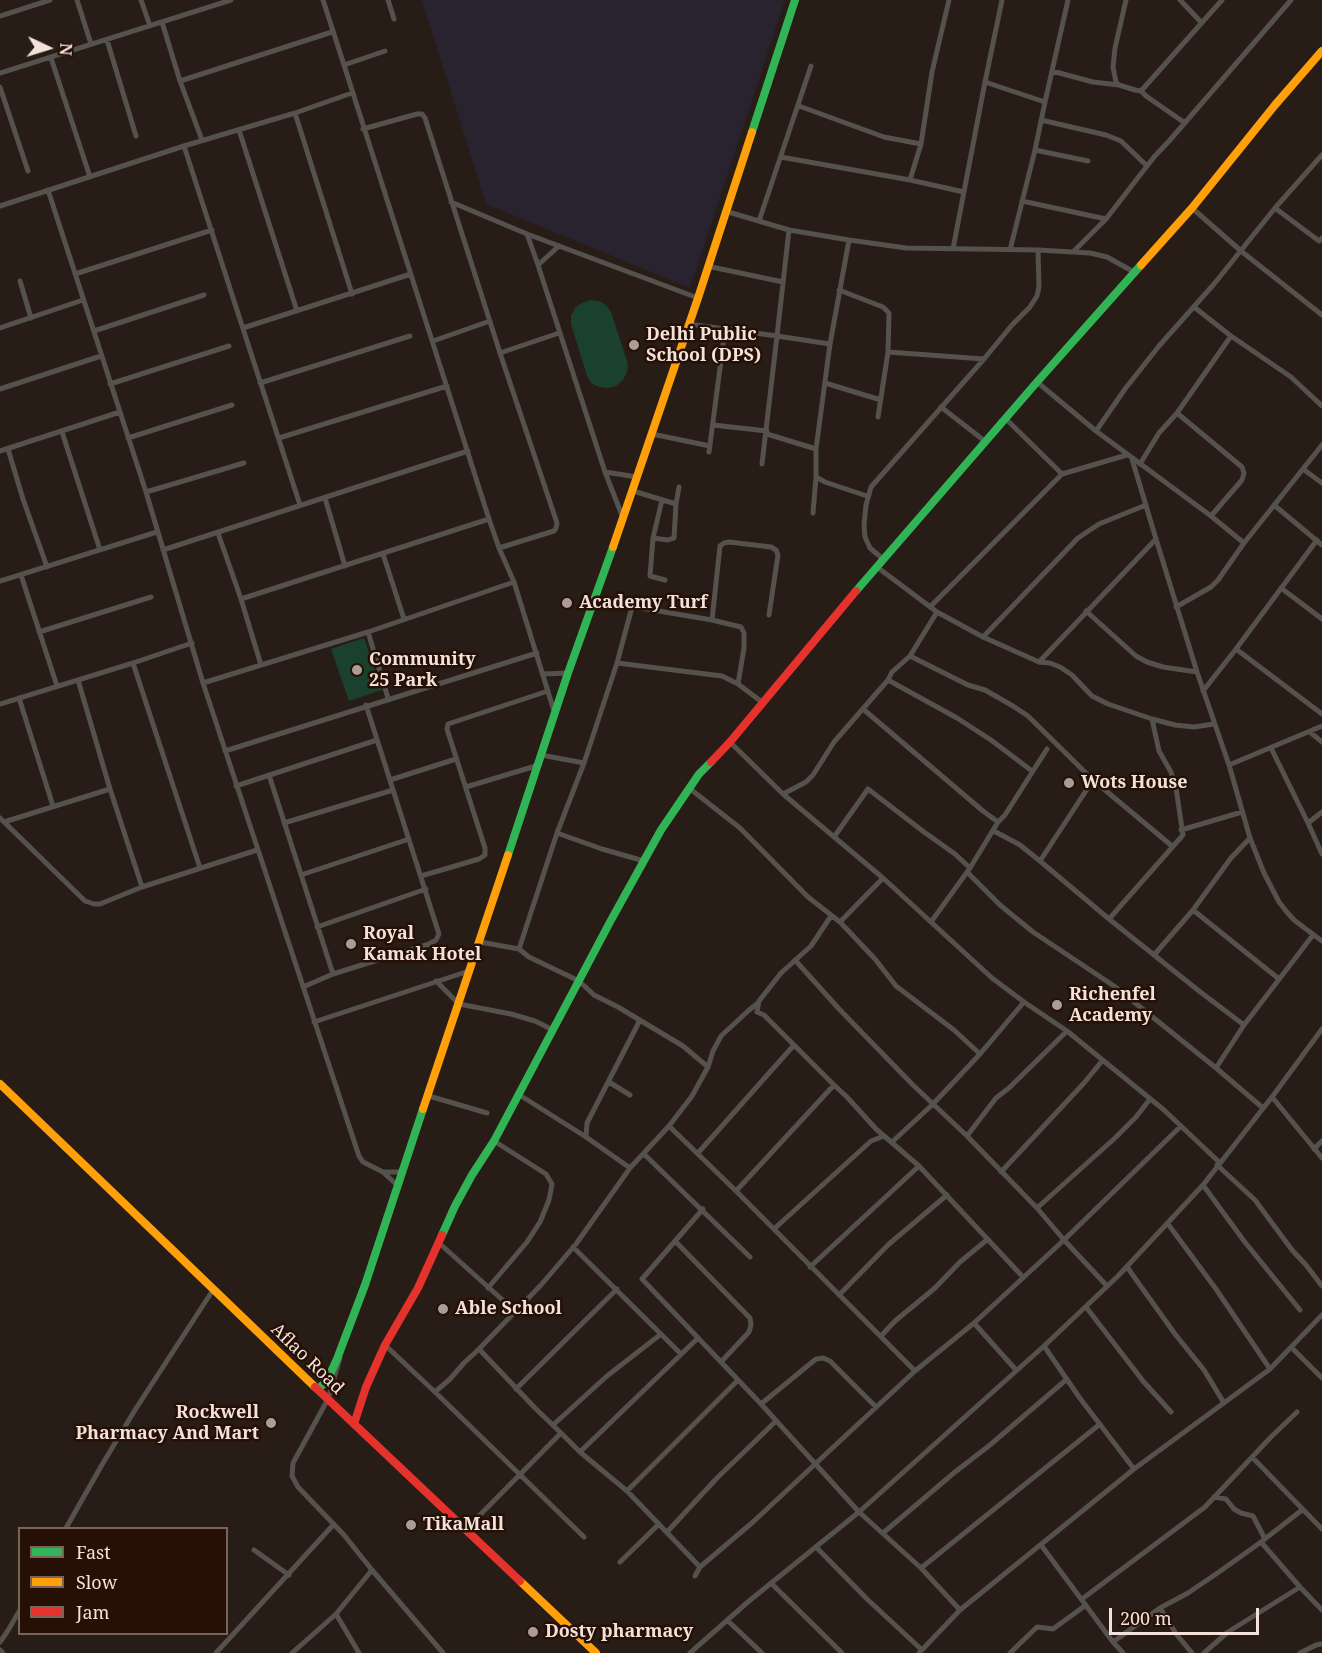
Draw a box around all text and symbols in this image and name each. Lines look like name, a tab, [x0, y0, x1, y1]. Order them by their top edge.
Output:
north arrow	[18, 18, 78, 78]
text: N	[55, 42, 77, 56]
place label: Delhi Public School (DPS)	[646, 324, 761, 366]
marker: Delhi Public School (DPS)	[627, 338, 641, 352]
place label: Academy Turf	[579, 592, 707, 614]
marker: Academy Turf	[560, 596, 574, 610]
place label: Community 25 Park	[369, 649, 476, 692]
marker: Community 25 Park	[350, 663, 364, 677]
place label: Wots House	[1081, 772, 1188, 794]
marker: Wots House	[1062, 776, 1076, 790]
place label: Royal Kamak Hotel	[363, 923, 481, 966]
marker: Royal Kamak Hotel	[344, 937, 358, 951]
place label: Richenfel Academy	[1069, 984, 1156, 1026]
marker: Richenfel Academy	[1050, 998, 1064, 1012]
place label: Able School	[455, 1298, 562, 1320]
marker: Able School	[436, 1302, 450, 1316]
street label: Aflao Road	[266, 1319, 348, 1399]
place label: Rockwell Pharmacy And Mart	[76, 1402, 259, 1444]
marker: Rockwell Pharmacy And Mart	[264, 1416, 278, 1430]
place label: TikaMall	[423, 1514, 504, 1536]
marker: TikaMall	[404, 1518, 418, 1532]
legend	[18, 1527, 228, 1635]
text: Fast	[76, 1540, 111, 1564]
text: Slow	[76, 1570, 117, 1594]
scale bar	[1112, 1596, 1262, 1634]
text: Jam	[76, 1600, 110, 1624]
text: 200 m	[1120, 1606, 1172, 1630]
place label: Dosty pharmacy	[545, 1621, 693, 1643]
marker: Dosty pharmacy	[526, 1625, 540, 1639]

